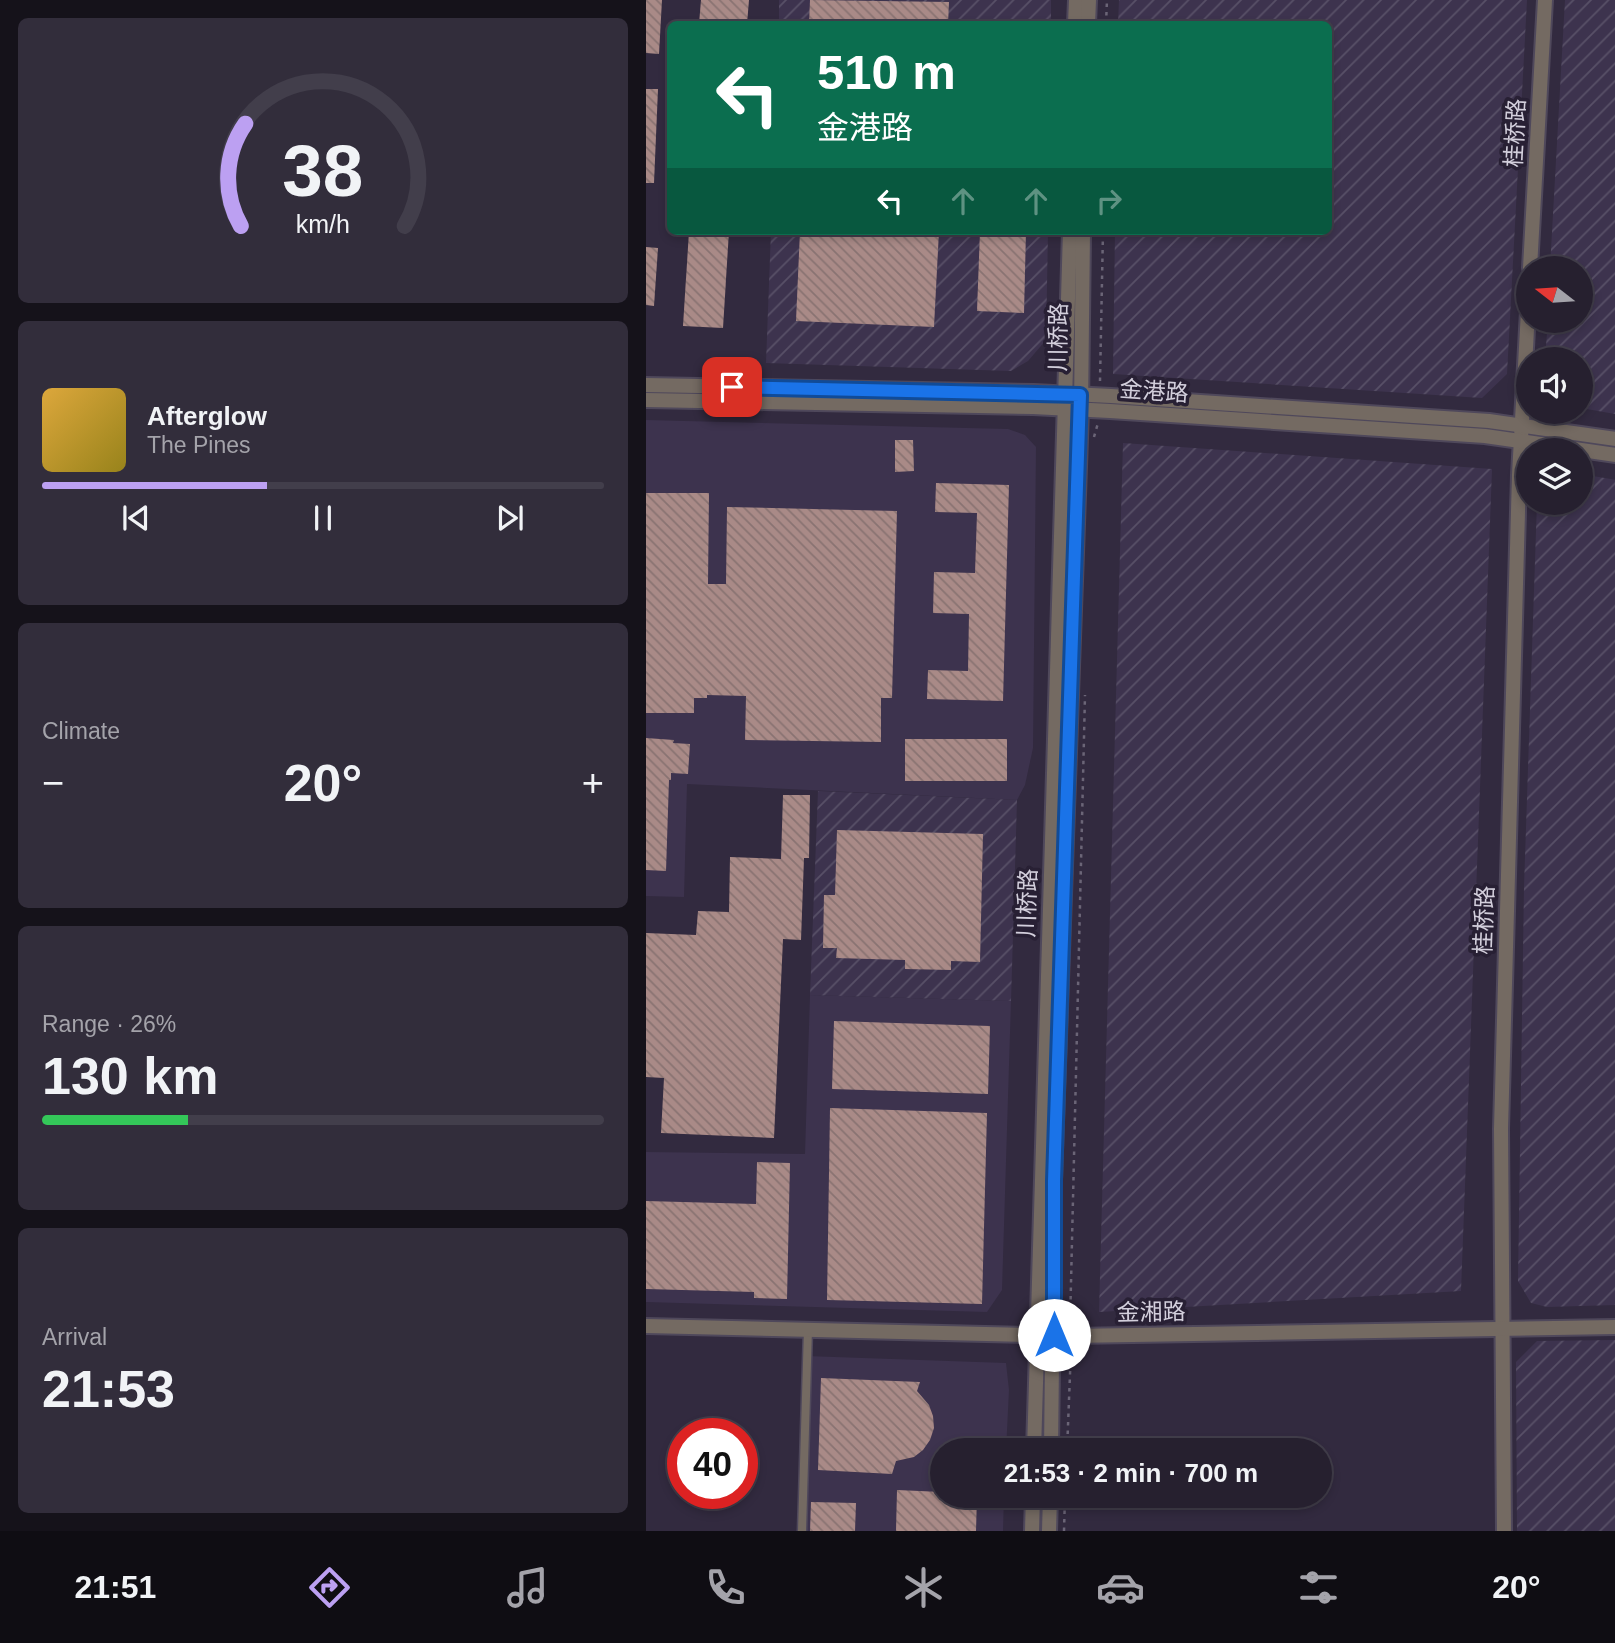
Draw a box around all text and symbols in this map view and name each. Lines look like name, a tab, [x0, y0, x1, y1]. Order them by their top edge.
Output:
text: 510 m	[817, 45, 956, 99]
icon: left	[702, 49, 793, 140]
street label: 桂桥路	[1500, 98, 1530, 168]
text: 金港路	[817, 110, 913, 146]
text: 38	[283, 131, 363, 212]
icon: left	[871, 182, 909, 220]
icon: ahead	[944, 182, 982, 220]
icon: ahead	[1017, 182, 1055, 220]
icon: right	[1090, 182, 1128, 220]
text: km/h	[296, 210, 350, 238]
north arrow	[1516, 256, 1593, 332]
map controls	[1516, 256, 1593, 515]
street label: 川桥路	[1044, 302, 1072, 372]
button: sound	[1516, 347, 1593, 424]
pin	[702, 357, 762, 417]
icon: arrive	[713, 368, 751, 406]
street label: 金港路	[1119, 376, 1189, 406]
text: Afterglow	[147, 401, 267, 431]
text: The Pines	[147, 432, 251, 458]
button: layers	[1516, 438, 1593, 515]
icon: previous	[117, 499, 155, 537]
icon: pause	[304, 499, 342, 537]
icon: next	[491, 499, 529, 537]
text: Climate	[42, 718, 120, 744]
text: 20°	[284, 754, 362, 812]
text: −	[42, 762, 64, 804]
text: +	[582, 762, 604, 804]
street label: 川桥路	[1013, 868, 1041, 938]
street label: 桂桥路	[1470, 885, 1498, 955]
text: Range · 26%	[42, 1011, 176, 1037]
text: 130 km	[42, 1047, 218, 1105]
position arrow	[1017, 1298, 1091, 1372]
street label: 金湘路	[1116, 1298, 1186, 1326]
text: Arrival	[42, 1324, 107, 1350]
text: 21:53	[42, 1360, 175, 1418]
speed limit sign: 40	[667, 1418, 758, 1509]
text: 21:53 · 2 min · 700 m	[1004, 1458, 1258, 1488]
icon: directions	[305, 1563, 354, 1612]
icon: music	[503, 1563, 552, 1612]
icon: phone	[701, 1563, 750, 1612]
icon: climate	[899, 1563, 948, 1612]
icon: car	[1096, 1563, 1145, 1612]
icon: filters	[1294, 1563, 1343, 1612]
text: 21:51	[74, 1569, 156, 1605]
text: 20°	[1492, 1569, 1541, 1605]

